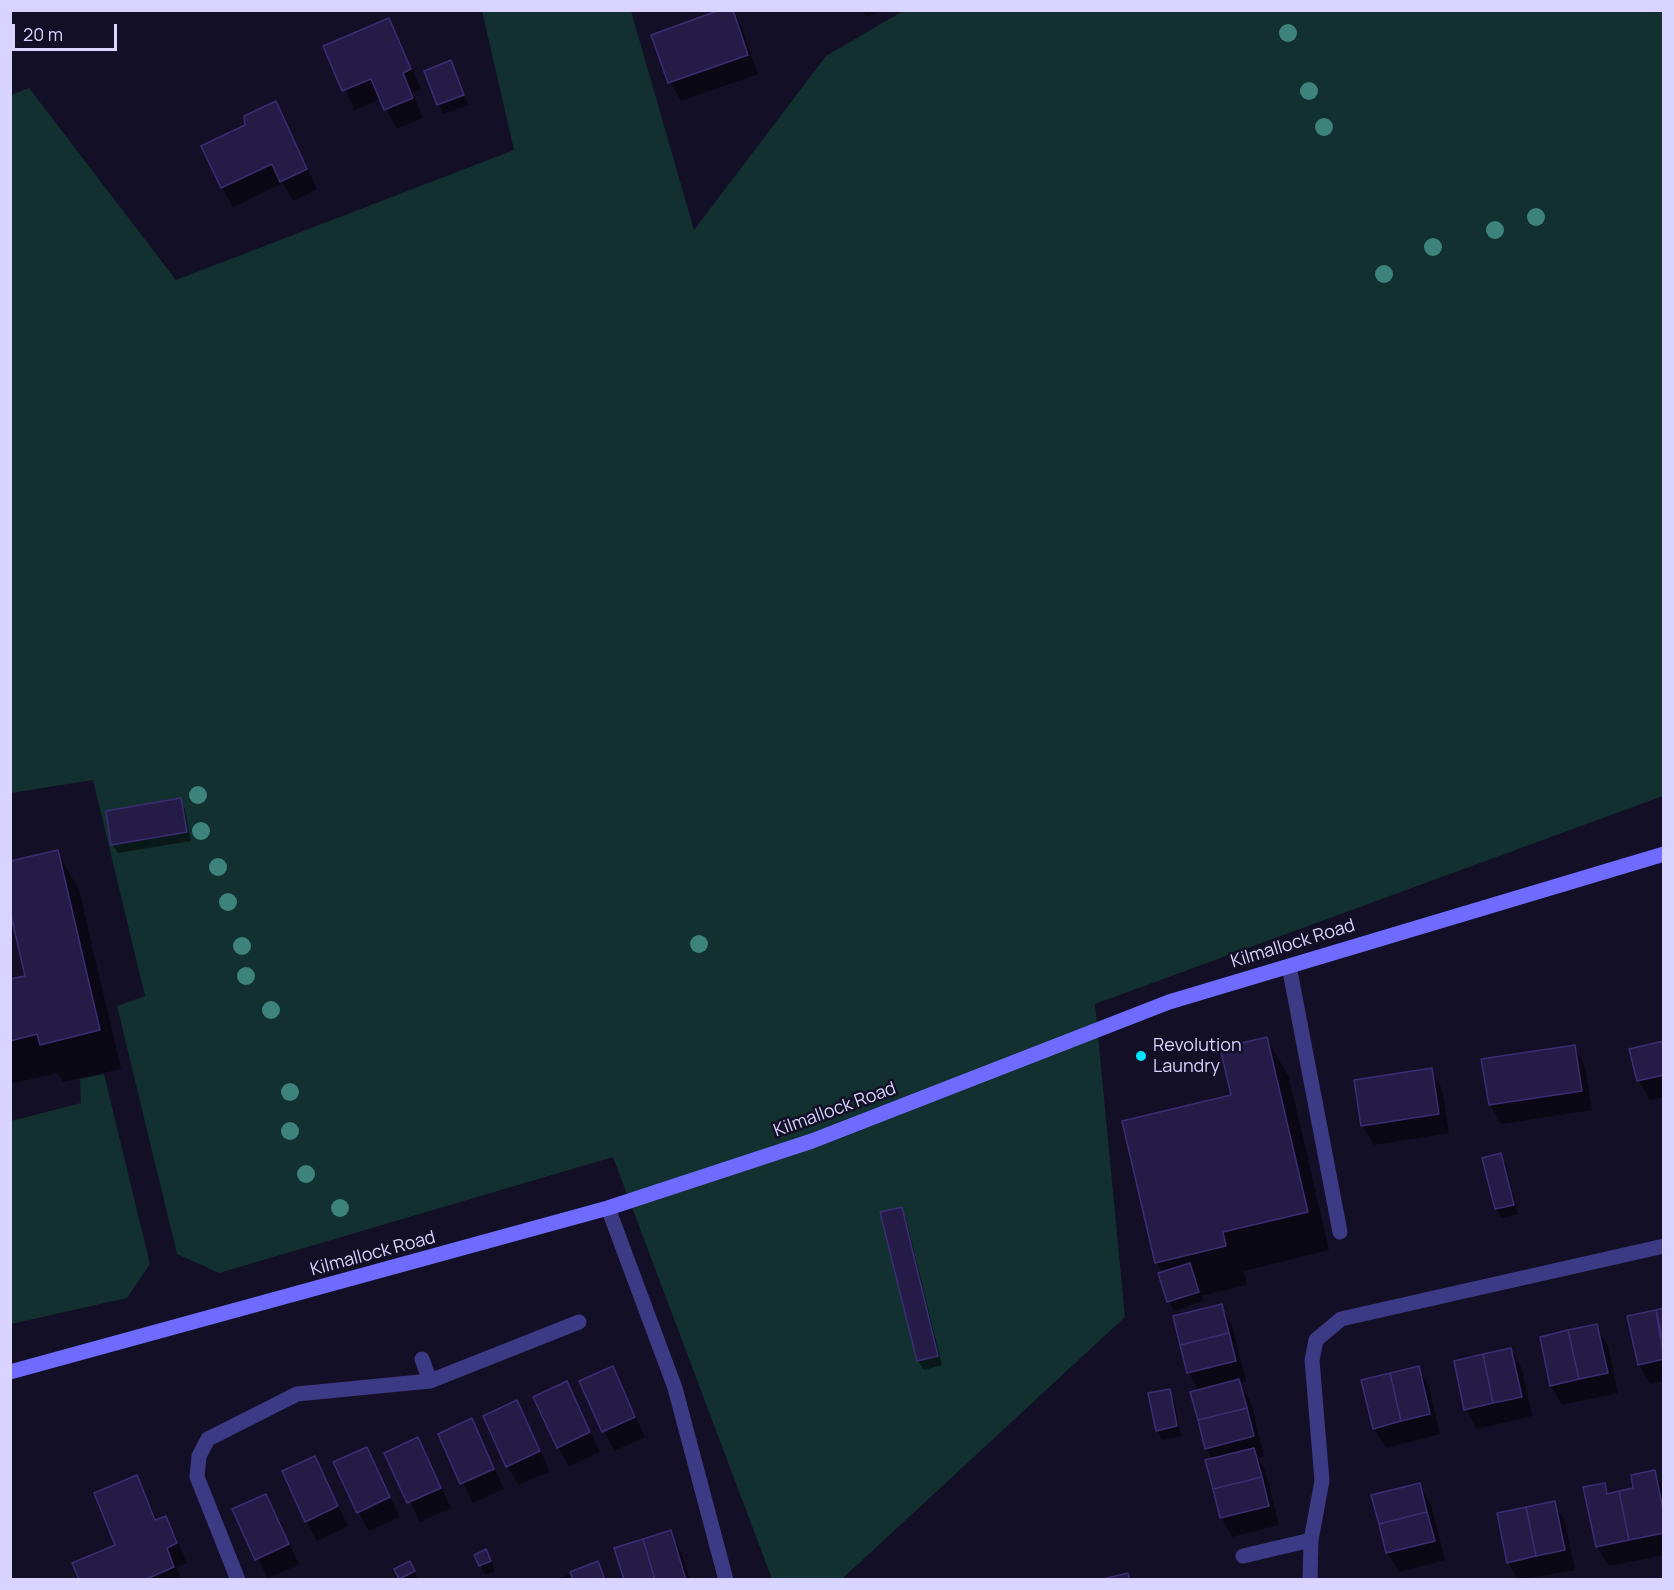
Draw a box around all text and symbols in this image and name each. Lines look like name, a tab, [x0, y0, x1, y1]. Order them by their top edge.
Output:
scale bar	[15, 12, 120, 50]
text: 20 m	[23, 22, 63, 46]
street label: Kilmallock Road	[1228, 915, 1358, 973]
place label: Revolution Laundry	[1153, 1035, 1242, 1078]
marker: Revolution Laundry	[1134, 1049, 1148, 1063]
street label: Kilmallock Road	[771, 1078, 899, 1142]
street label: Kilmallock Road	[308, 1227, 438, 1281]

